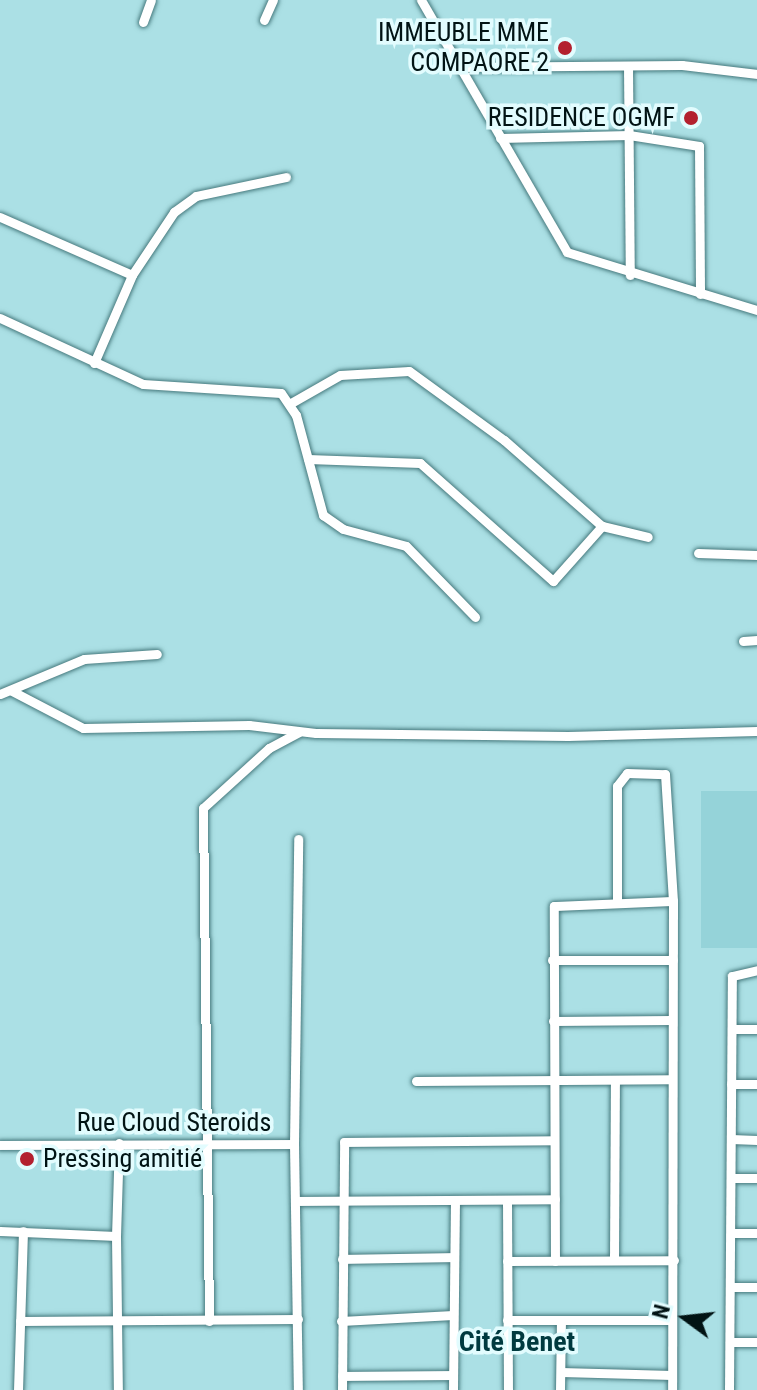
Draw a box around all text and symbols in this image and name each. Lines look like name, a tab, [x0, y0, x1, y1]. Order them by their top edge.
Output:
place label: IMMEUBLE MME COMPAORE 2	[378, 17, 549, 78]
marker: IMMEUBLE MME COMPAORE 2	[556, 39, 574, 57]
place label: RESIDENCE OGMF	[488, 102, 675, 134]
marker: RESIDENCE OGMF	[682, 109, 700, 127]
street label: Rue Cloud Steroids	[77, 1107, 271, 1139]
place label: Pressing amitié	[43, 1143, 202, 1175]
marker: Pressing amitié	[18, 1150, 36, 1168]
north arrow	[645, 1278, 725, 1358]
text: N	[648, 1302, 675, 1321]
district label: Cité Benet	[459, 1325, 575, 1359]

